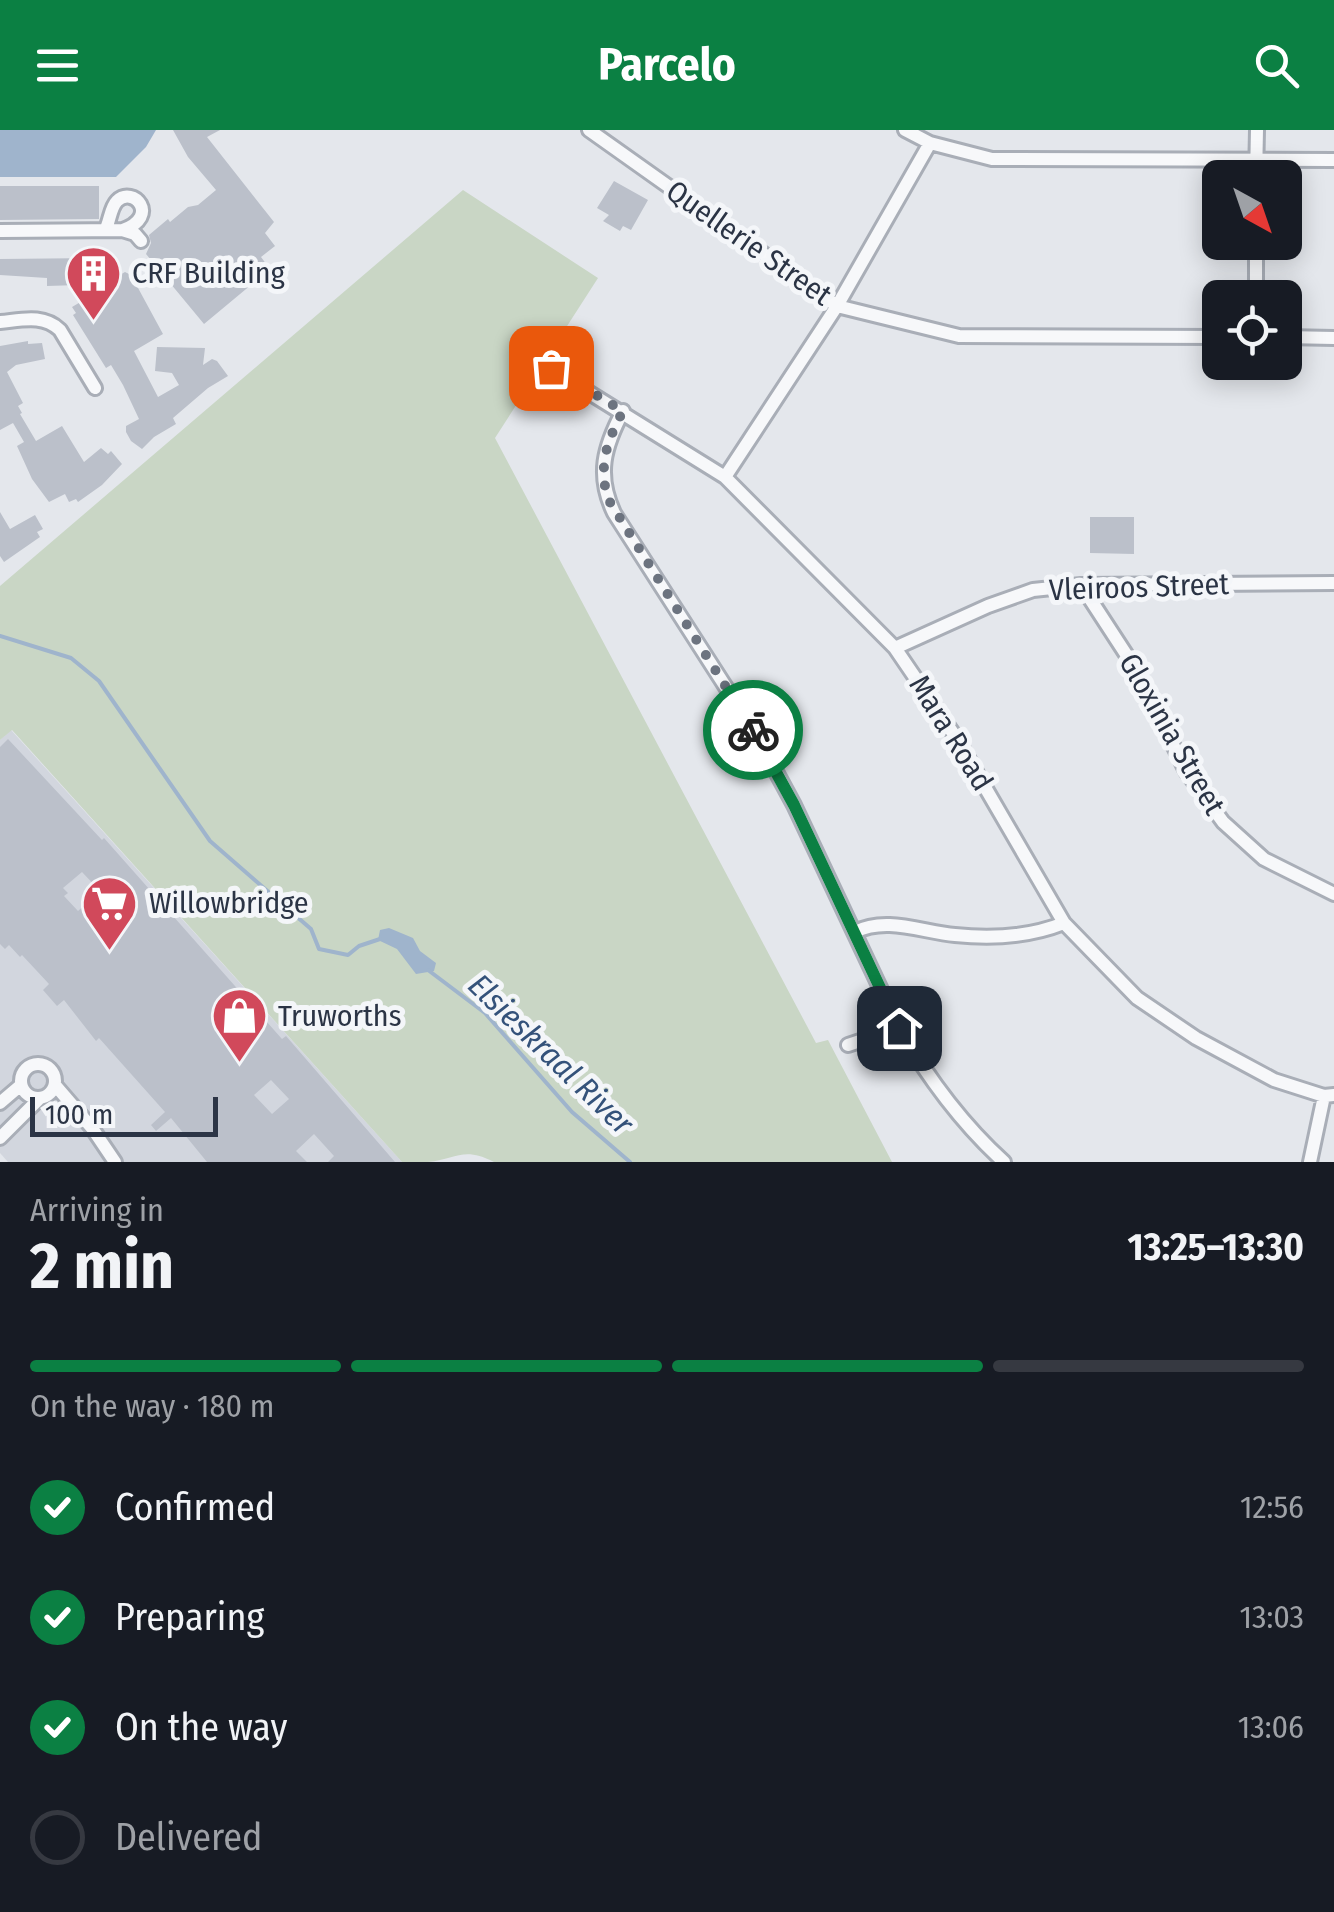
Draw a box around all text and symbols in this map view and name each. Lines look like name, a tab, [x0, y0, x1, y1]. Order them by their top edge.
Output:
icon: menu	[30, 38, 85, 93]
text: Parcelo	[598, 38, 736, 92]
icon: search	[1249, 38, 1304, 93]
north arrow	[1202, 160, 1302, 260]
map controls	[1202, 160, 1302, 380]
street label: Quellerie Street	[659, 173, 839, 313]
building icon: CRF Building	[63, 243, 123, 322]
place label: CRF Building	[132, 255, 286, 291]
button: locate	[1202, 280, 1302, 380]
pin	[509, 326, 594, 411]
icon: bag	[524, 341, 579, 396]
street label: Vleiroos Street	[1048, 566, 1230, 608]
street label: Gloxinia Street	[1111, 647, 1233, 821]
street label: Mara Road	[901, 669, 1001, 797]
courier	[703, 680, 803, 780]
icon: bike	[726, 703, 781, 758]
supermarket icon: Willowbridge	[80, 873, 140, 952]
place label: Willowbridge	[149, 885, 309, 921]
water label: Elsieskraal River	[461, 966, 642, 1143]
shop icon: Truworths	[209, 986, 269, 1065]
pin	[857, 986, 942, 1071]
place label: Truworths	[278, 998, 401, 1034]
icon: home	[872, 1001, 927, 1056]
scale bar	[30, 1092, 218, 1136]
text: 100 m	[45, 1098, 113, 1131]
text: Arriving in	[30, 1191, 164, 1229]
text: 13:25–13:30	[1128, 1224, 1304, 1270]
text: 2 min	[30, 1227, 174, 1305]
text: On the way · 180 m	[30, 1387, 274, 1425]
icon: check	[30, 1480, 85, 1535]
text: Confirmed	[115, 1484, 275, 1530]
text: 12:56	[1240, 1488, 1304, 1526]
icon: check	[30, 1590, 85, 1645]
text: Preparing	[115, 1594, 264, 1640]
text: 13:03	[1240, 1598, 1304, 1636]
icon: check	[30, 1700, 85, 1755]
text: On the way	[115, 1704, 287, 1750]
text: 13:06	[1238, 1708, 1304, 1746]
text: Delivered	[115, 1814, 262, 1860]

